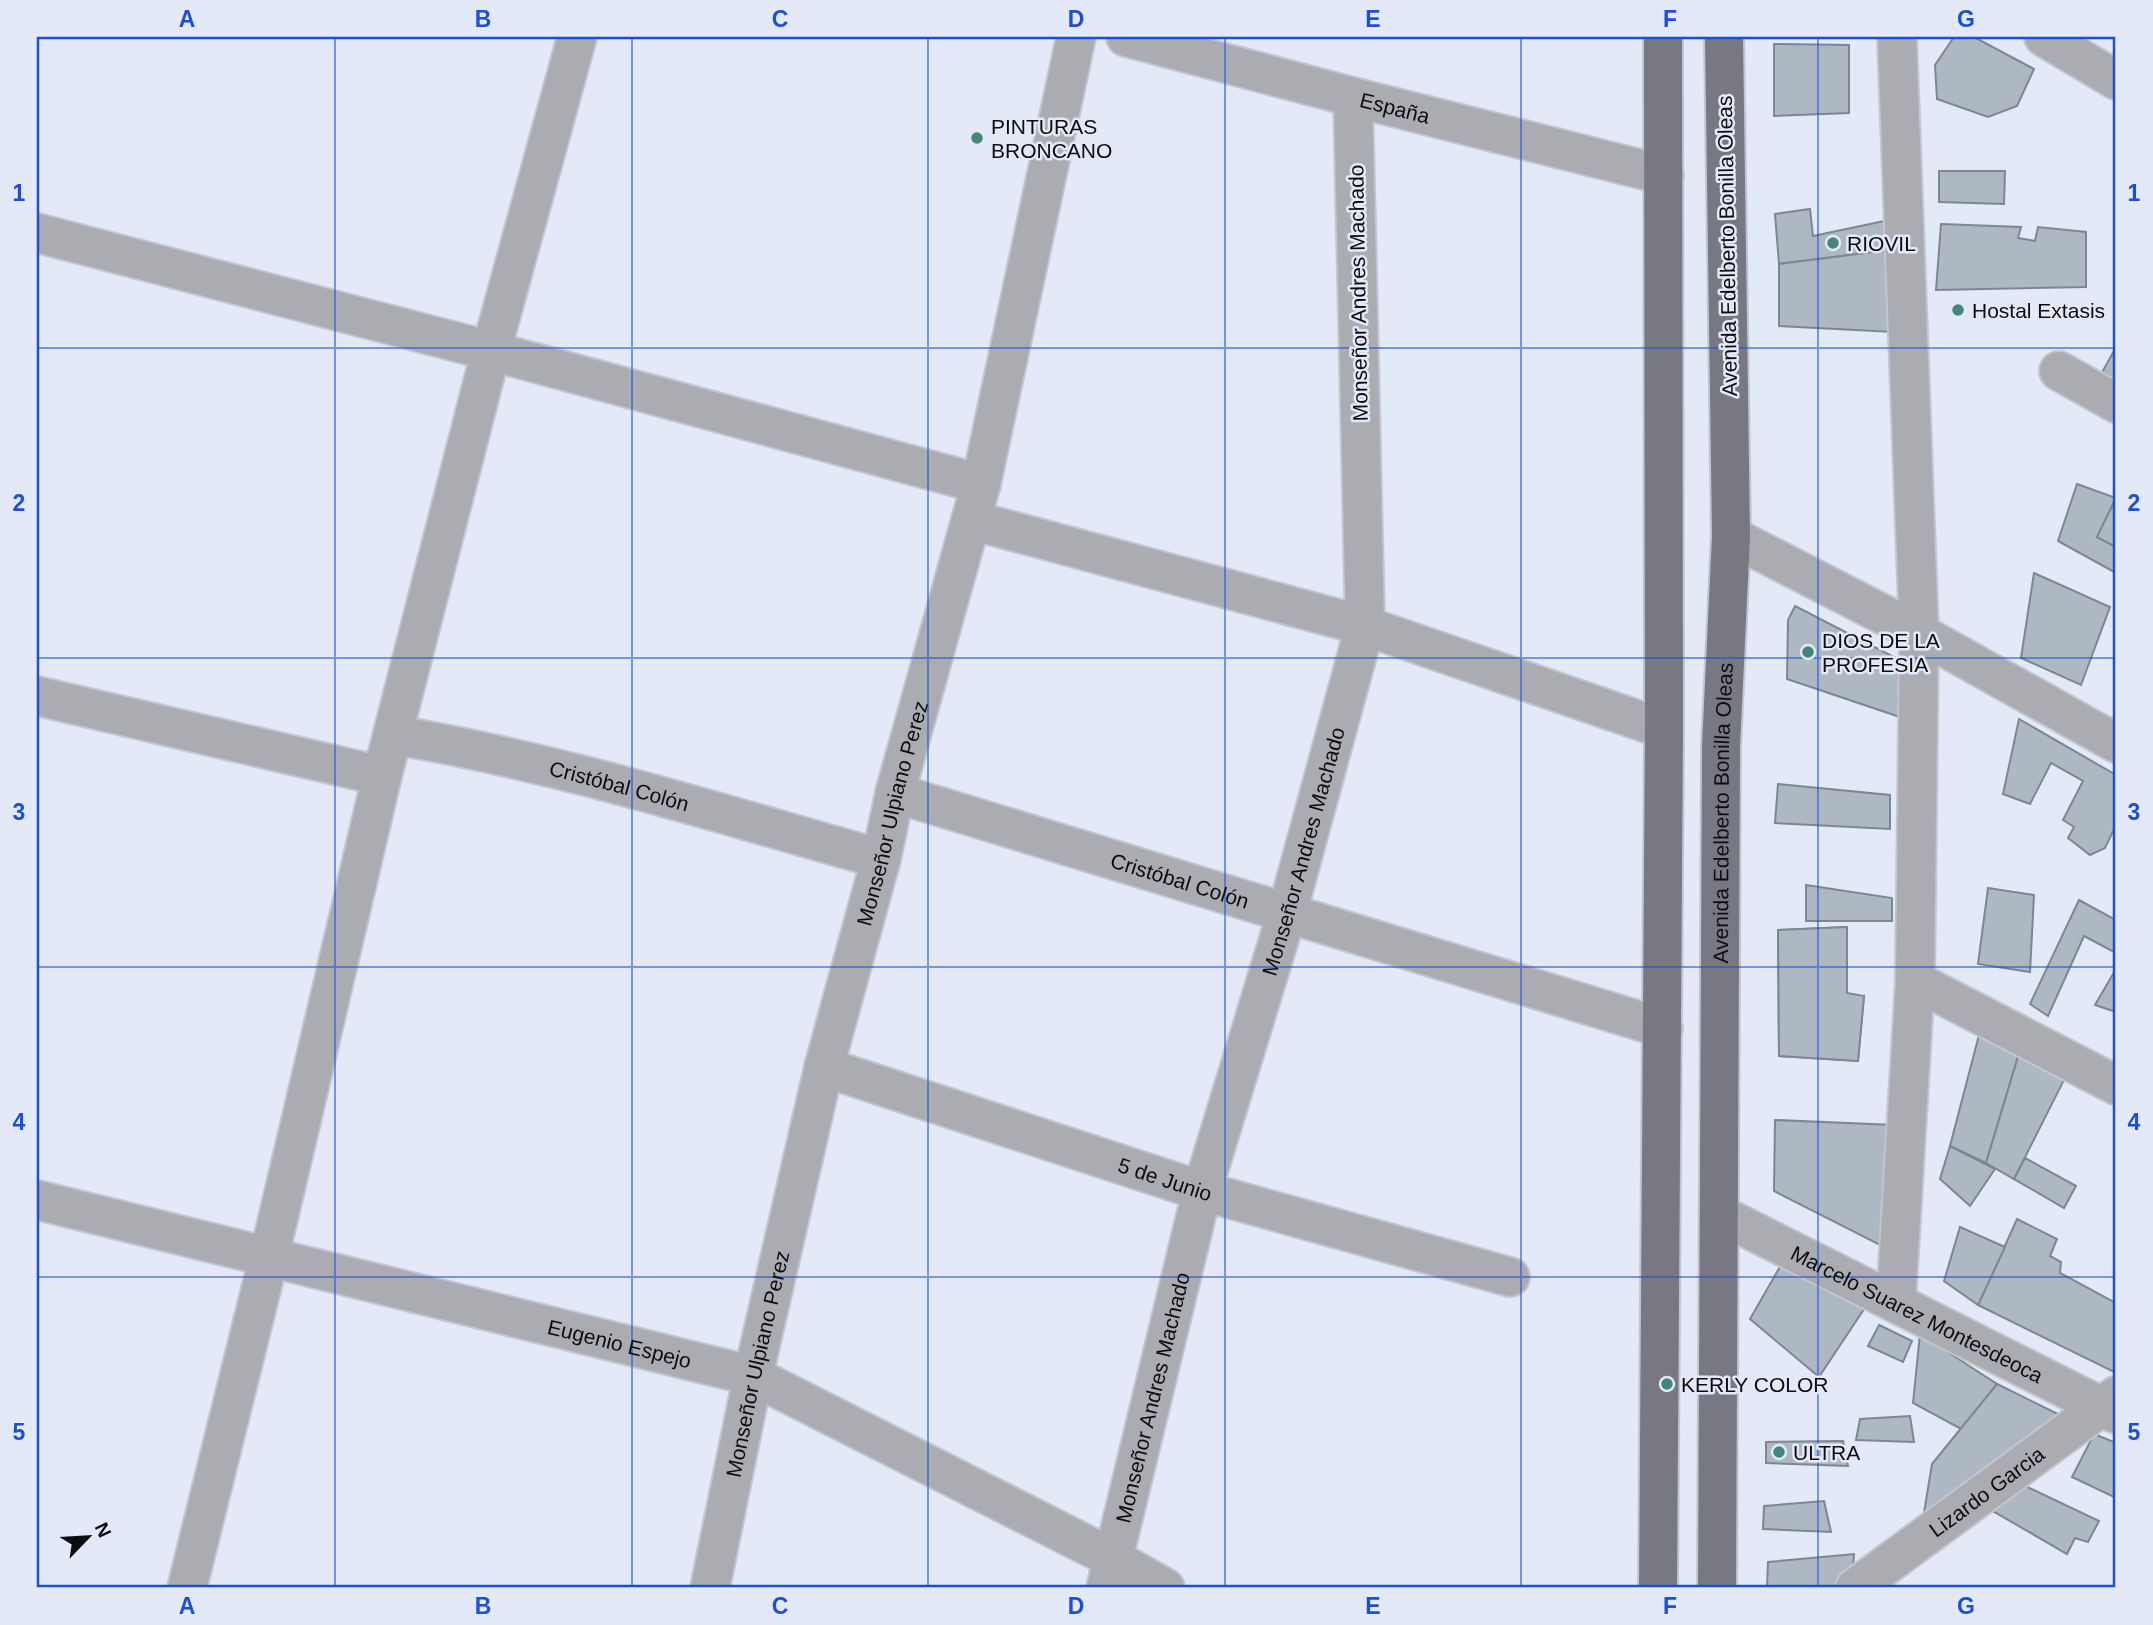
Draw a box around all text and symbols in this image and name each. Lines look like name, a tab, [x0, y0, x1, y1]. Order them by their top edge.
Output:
text: A	[179, 6, 195, 32]
text: B	[475, 6, 491, 32]
text: C	[772, 6, 788, 32]
text: D	[1068, 6, 1084, 32]
text: E	[1365, 6, 1381, 32]
text: F	[1663, 6, 1677, 32]
text: G	[1957, 6, 1975, 32]
street label: España	[1358, 88, 1433, 127]
street label: Avenida Edelberto Bonilla Oleas	[1713, 95, 1741, 397]
place label: PINTURAS BRONCANO	[991, 115, 1112, 162]
marker: PINTURAS BRONCANO	[969, 130, 985, 146]
street label: Monseñor Andres Machado	[1344, 164, 1372, 422]
text: 1	[13, 180, 26, 206]
text: 1	[2128, 180, 2141, 206]
place label: RIOVIL	[1847, 232, 1916, 255]
marker: RIOVIL	[1825, 235, 1841, 251]
place label: Hostal Extasis	[1972, 299, 2105, 322]
marker: Hostal Extasis	[1950, 302, 1966, 318]
text: 2	[13, 490, 25, 516]
text: 2	[2128, 490, 2140, 516]
place label: DIOS DE LA PROFESIA	[1822, 629, 1940, 676]
marker: DIOS DE LA PROFESIA	[1800, 644, 1816, 660]
street label: Avenida Edelberto Bonilla Oleas	[1708, 662, 1736, 964]
street label: Monseñor Ulpiano Perez	[852, 698, 932, 928]
street label: Monseñor Andres Machado	[1257, 724, 1349, 978]
street label: Cristóbal Colón	[547, 756, 692, 815]
text: 3	[13, 799, 25, 825]
text: 3	[2128, 799, 2140, 825]
street label: Cristóbal Colón	[1108, 848, 1252, 912]
text: 4	[13, 1109, 26, 1135]
text: 4	[2128, 1109, 2141, 1135]
street label: 5 de Junio	[1115, 1153, 1214, 1205]
street label: Marcelo Suarez Montesdeoca	[1787, 1241, 2047, 1387]
street label: Monseñor Ulpiano Perez	[721, 1248, 793, 1479]
street label: Monseñor Andres Machado	[1111, 1270, 1193, 1525]
street label: Eugenio Espejo	[545, 1314, 694, 1372]
place label: KERLY COLOR	[1681, 1373, 1828, 1396]
marker: KERLY COLOR	[1659, 1376, 1675, 1392]
text: 5	[13, 1419, 26, 1445]
text: 5	[2128, 1419, 2141, 1445]
place label: ULTRA	[1793, 1441, 1860, 1464]
street label: Lizardo Garcia	[1924, 1441, 2048, 1541]
marker: ULTRA	[1771, 1444, 1787, 1460]
north arrow	[52, 1502, 122, 1572]
text: N	[91, 1519, 115, 1541]
text: A	[179, 1593, 195, 1619]
text: B	[475, 1593, 491, 1619]
text: C	[772, 1593, 788, 1619]
text: D	[1068, 1593, 1084, 1619]
text: E	[1365, 1593, 1381, 1619]
text: F	[1663, 1593, 1677, 1619]
text: G	[1957, 1593, 1975, 1619]

